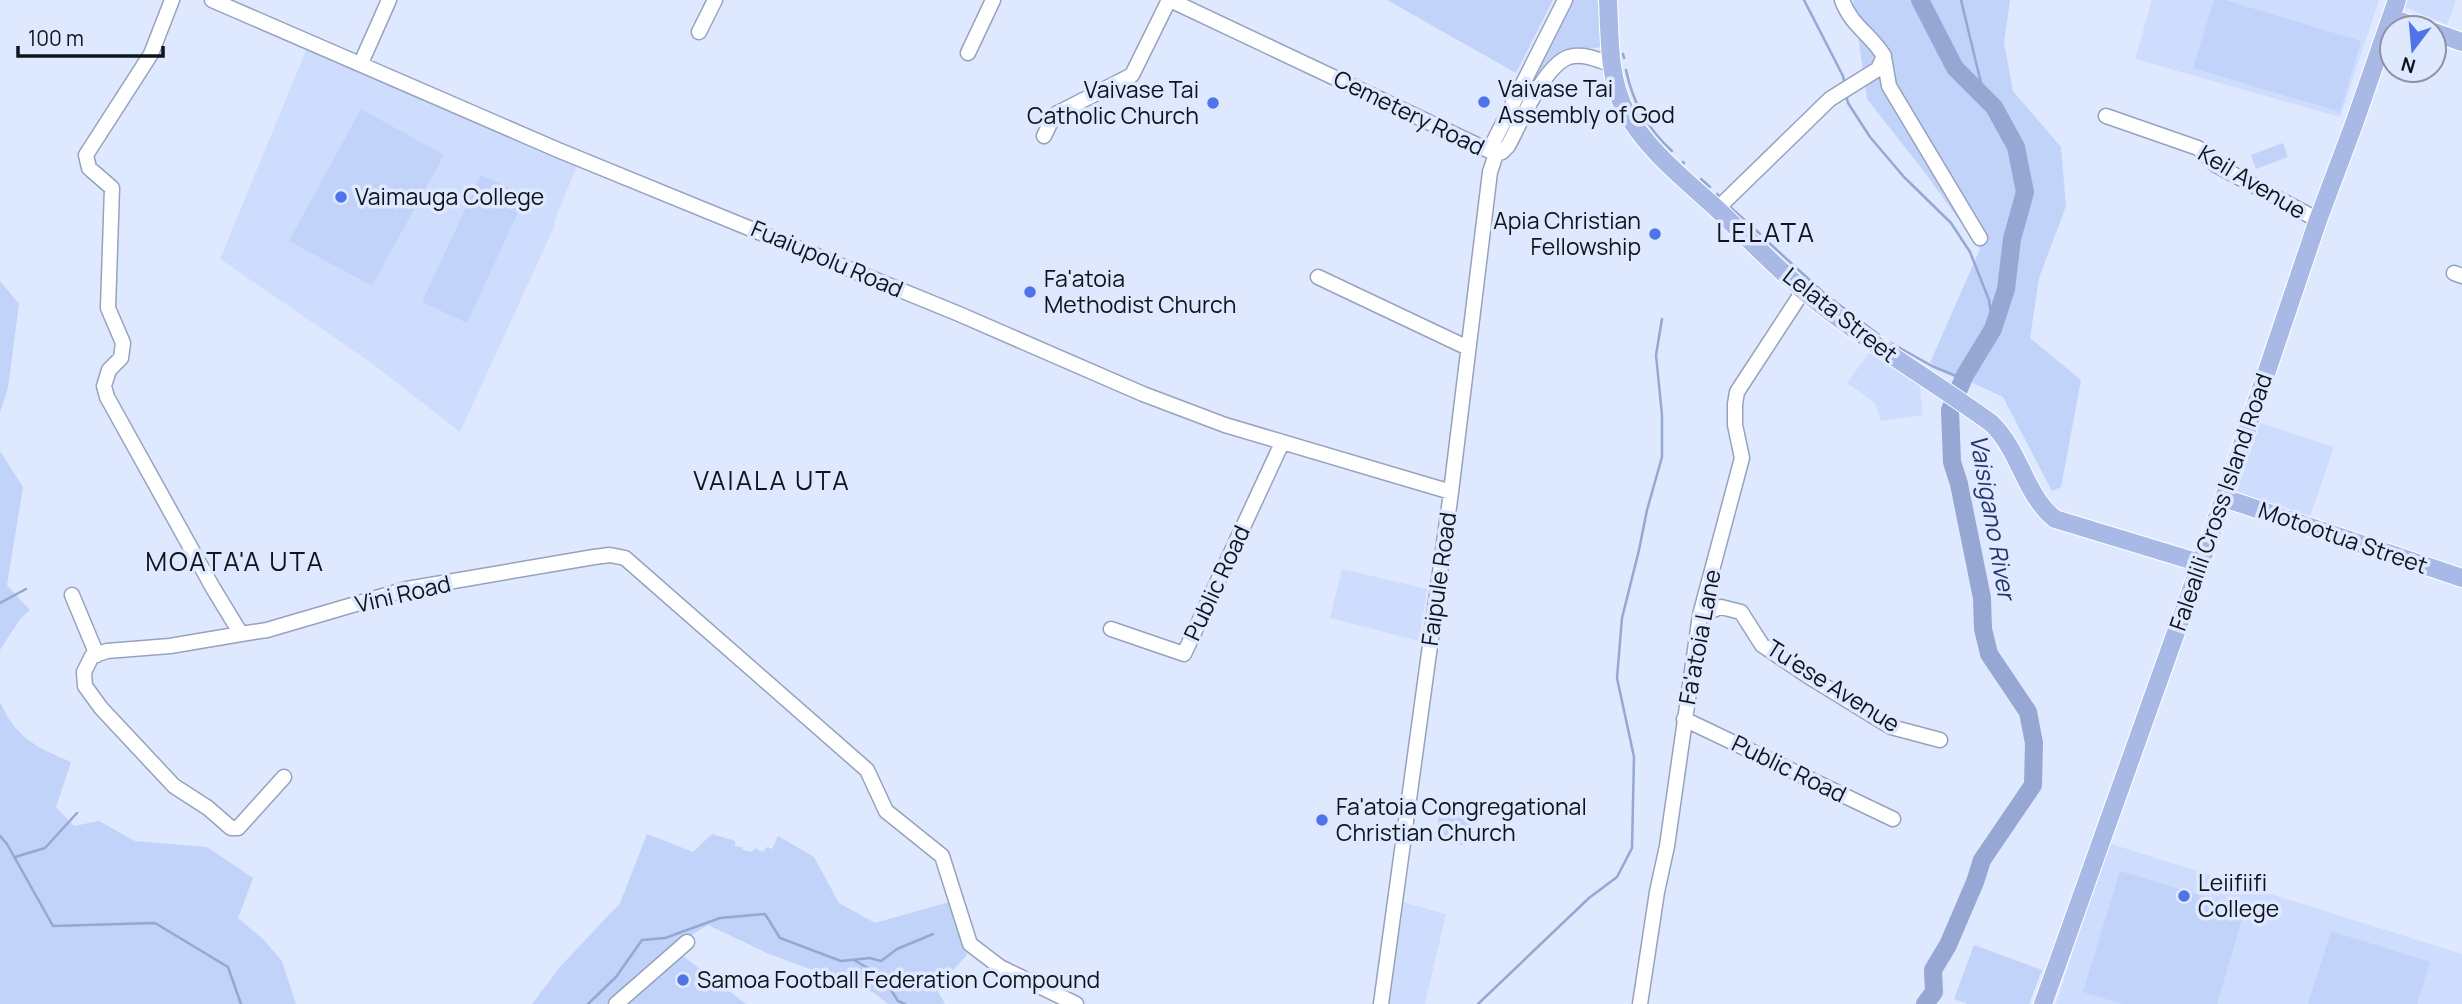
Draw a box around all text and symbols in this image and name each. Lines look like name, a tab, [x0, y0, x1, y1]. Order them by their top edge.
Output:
scale bar	[18, 14, 163, 58]
north arrow	[2378, 14, 2448, 84]
text: 100 m	[28, 24, 84, 52]
text: N	[2398, 51, 2418, 80]
street label: Cemetery Road	[1329, 62, 1490, 162]
place label: Vaivase Tai Assembly of God	[1498, 72, 1675, 130]
place label: Vaivase Tai Catholic Church	[1027, 73, 1199, 131]
marker: Vaivase Tai Assembly of God	[1476, 94, 1492, 110]
marker: Vaivase Tai Catholic Church	[1205, 95, 1221, 111]
street label: Keil Avenue	[2193, 136, 2312, 226]
place label: Vaimauga College	[355, 180, 544, 212]
marker: Vaimauga College	[333, 189, 349, 205]
place label: Apia Christian Fellowship	[1493, 204, 1641, 262]
street label: Fuaiupolu Road	[746, 212, 908, 305]
district label: LELATA	[1716, 214, 1816, 250]
marker: Apia Christian Fellowship	[1647, 226, 1663, 242]
street label: Lelata Street	[1777, 259, 1905, 369]
place label: Fa'atoia Methodist Church	[1044, 262, 1236, 320]
marker: Fa'atoia Methodist Church	[1022, 284, 1038, 300]
street label: Falealili Cross Island Road	[2161, 369, 2279, 635]
water label: Vaisigano River	[1963, 432, 2025, 605]
district label: VAIALA UTA	[693, 462, 851, 498]
street label: Motootua Street	[2255, 493, 2432, 581]
street label: Faipule Road	[1413, 510, 1463, 648]
street label: Public Road	[1175, 520, 1257, 645]
district label: MOATA'A UTA	[145, 543, 325, 579]
street label: Fa'atoia Lane	[1670, 566, 1728, 707]
street label: Vini Road	[352, 567, 454, 620]
street label: Tu'ese Avenue	[1761, 631, 1906, 739]
street label: Public Road	[1727, 727, 1852, 810]
place label: Fa'atoia Congregational Christian Church	[1336, 790, 1587, 848]
marker: Fa'atoia Congregational Christian Church	[1314, 812, 1330, 828]
place label: Leiifiifi College	[2198, 866, 2279, 924]
marker: Leiifiifi College	[2176, 888, 2192, 904]
place label: Samoa Football Federation Compound	[697, 963, 1100, 995]
marker: Samoa Football Federation Compound	[675, 972, 691, 988]

